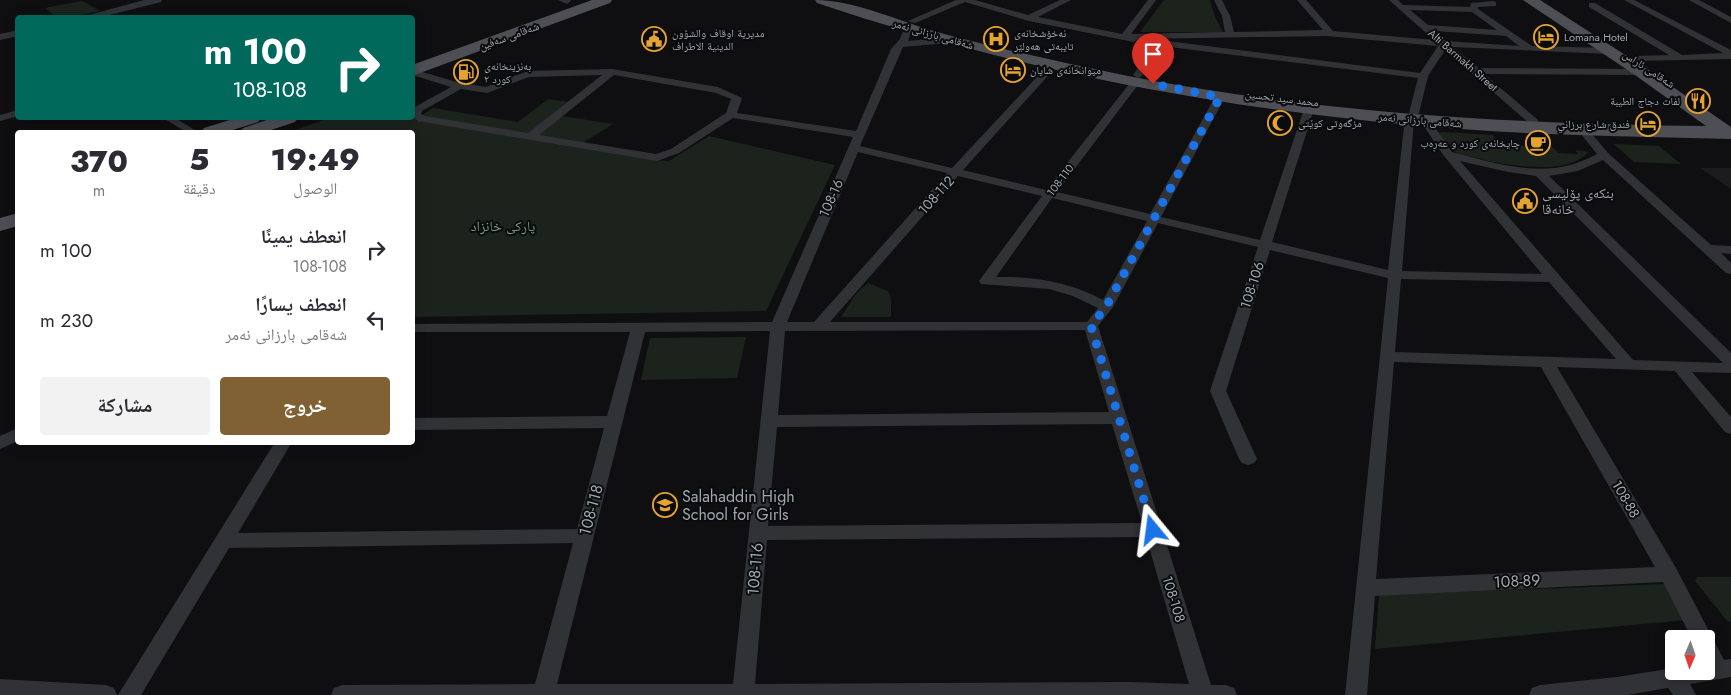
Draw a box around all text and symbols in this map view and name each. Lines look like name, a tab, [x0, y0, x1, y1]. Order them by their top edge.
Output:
street label: شەقامی بارزانی نەمر	[890, 14, 975, 53]
street label: شەقامی سەفین	[477, 18, 541, 54]
hotel icon: Lomana Hotel	[1533, 24, 1559, 50]
place label: مديرية اوقاف والشؤون الدينية الاطراف	[672, 25, 764, 54]
place label: نەخۆشخانەی تایبەتی هەولێر	[1013, 25, 1074, 54]
street label: Alti Barmakh Street	[1425, 25, 1502, 95]
public building icon: مديرية اوقاف والشؤون الدينية الاطراف	[641, 26, 667, 52]
hospital icon: نەخۆشخانەی تایبەتی هەولێر	[983, 26, 1009, 52]
text: 100 m	[204, 27, 307, 77]
place label: Lomana Hotel	[1564, 29, 1628, 45]
pin	[1132, 33, 1174, 84]
icon: right	[325, 35, 390, 100]
icon: arrive	[1139, 40, 1167, 68]
street label: شەقامی ئاراس	[1620, 46, 1678, 92]
hotel icon: میوانخانەی شایان	[1000, 57, 1026, 83]
place label: بەنزینخانەی كورد ٢	[484, 58, 531, 87]
fuel station icon: بەنزینخانەی كورد ٢	[453, 59, 479, 85]
place label: میوانخانەی شایان	[1030, 62, 1101, 78]
text: 108-108	[232, 73, 307, 105]
street label: محمد سید تحسین	[1244, 86, 1320, 110]
restaurant icon: لفات دجاج الطيبة	[1685, 88, 1711, 114]
place label: لفات دجاج الطيبة	[1610, 93, 1680, 109]
street label: شەقامی بارزانی نەمر	[1377, 108, 1462, 132]
mosque icon: مزگەوتی کوێتی	[1267, 110, 1293, 136]
hotel icon: فندق شارع برزاني	[1635, 111, 1661, 137]
place label: مزگەوتی کوێتی	[1298, 115, 1362, 131]
place label: فندق شارع برزاني	[1557, 116, 1630, 133]
cafe icon: چایخانەی کورد و عەڕەب	[1525, 130, 1551, 156]
place label: چایخانەی کورد و عەڕەب	[1420, 135, 1520, 152]
text: 5	[189, 138, 209, 181]
text: 19:49	[271, 138, 360, 181]
text: 370	[70, 140, 128, 183]
street label: 108-110	[1043, 160, 1078, 199]
street label: 108-112	[913, 171, 959, 219]
street label: 108-16	[814, 176, 848, 220]
text: دقيقة	[183, 177, 216, 200]
text: الوصول	[293, 177, 337, 200]
text: m	[93, 179, 105, 202]
place label: بنکەی پۆلیسی خانەقا	[1542, 183, 1614, 219]
public building icon: بنکەی پۆلیسی خانەقا	[1512, 188, 1538, 214]
park label: پارکی خانزاد	[471, 216, 535, 236]
text: انعطف يمينًا	[261, 223, 347, 250]
icon: right	[362, 236, 390, 264]
text: 100 m	[40, 237, 92, 264]
text: 108-108	[293, 255, 347, 278]
street label: 108-106	[1235, 259, 1269, 311]
text: انعطف يسارًا	[255, 291, 347, 318]
icon: left	[362, 306, 390, 334]
text: 230 m	[40, 307, 93, 334]
text: شەقامی بارزانی نەمر	[225, 323, 347, 346]
button: مشاركة	[40, 377, 210, 435]
button: خروج	[220, 377, 390, 435]
street label: 108-88	[1607, 476, 1645, 522]
street label: 108-118	[573, 482, 609, 538]
place label: Salahaddin High School for Girls	[682, 485, 795, 526]
school or university icon: Salahaddin High School for Girls	[652, 492, 678, 518]
position arrow	[1126, 503, 1178, 555]
street label: 108-116	[741, 542, 769, 596]
street label: 108-89	[1493, 568, 1541, 594]
street label: 108-108	[1157, 573, 1191, 625]
north arrow	[1665, 630, 1715, 680]
map controls	[1665, 630, 1715, 680]

